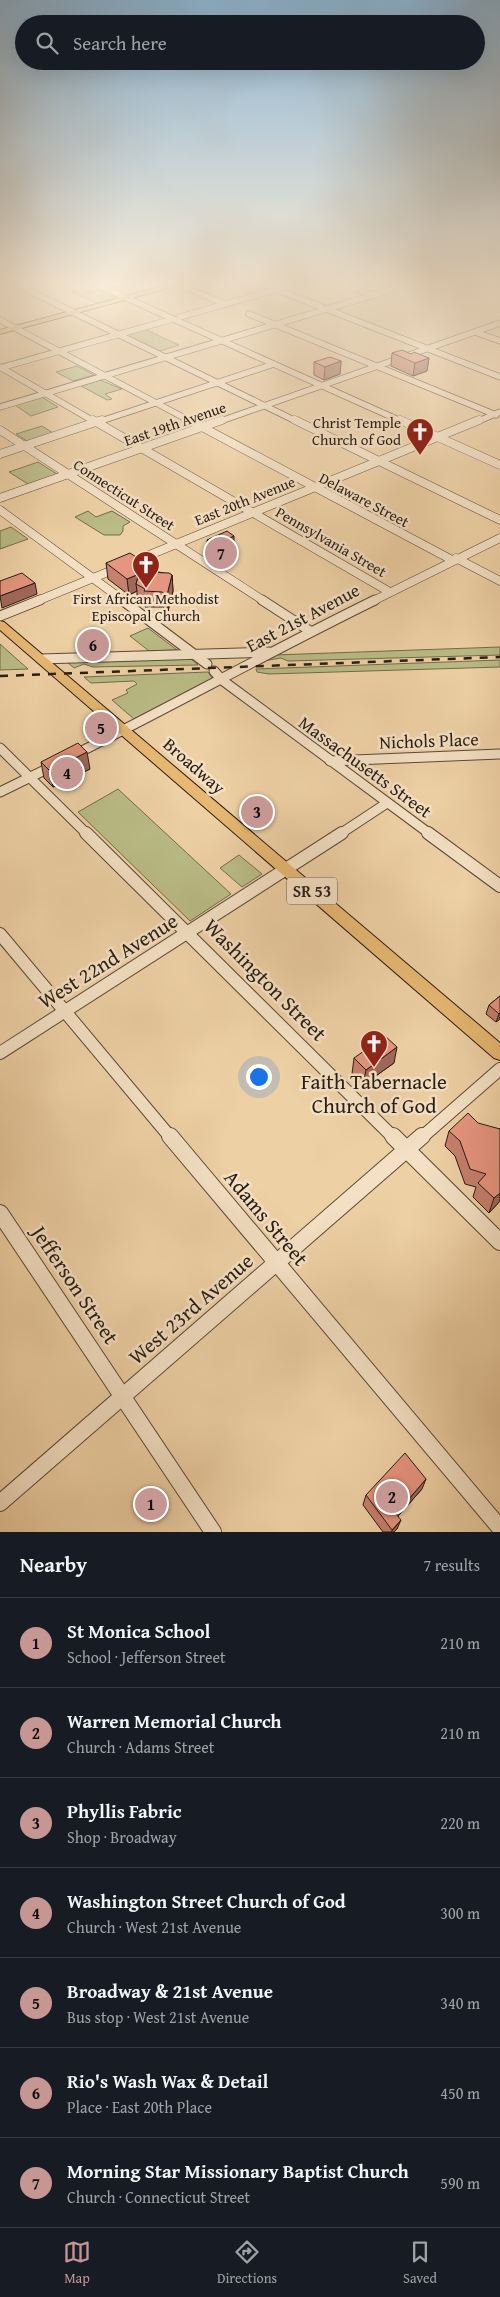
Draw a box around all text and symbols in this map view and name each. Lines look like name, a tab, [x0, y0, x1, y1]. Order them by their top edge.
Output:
search box	[15, 15, 485, 70]
icon: search	[33, 29, 61, 57]
text: Search here	[73, 29, 167, 57]
street label: East 19th Avenue	[121, 396, 229, 451]
place label: Christ Temple Church of God	[312, 412, 401, 450]
church icon: Christ Temple Church of God	[405, 417, 435, 456]
street label: Connecticut Street	[69, 454, 180, 536]
street label: Delaware Street	[316, 467, 413, 532]
street label: East 20th Avenue	[191, 471, 298, 530]
street label: Pennsylvania Street	[272, 501, 391, 582]
pin: 7	[205, 534, 237, 572]
church icon: First African Methodist Episcopal Church	[131, 550, 161, 589]
street label: East 21st Avenue	[241, 576, 364, 659]
place label: First African Methodist Episcopal Church	[73, 588, 220, 626]
pin: 6	[77, 626, 109, 664]
pin: 5	[85, 709, 117, 747]
street label: Massachusetts Street	[293, 709, 438, 824]
street label: Nichols Place	[379, 725, 479, 756]
street label: Broadway	[157, 731, 231, 800]
pin: 4	[51, 754, 83, 792]
pin: 3	[241, 793, 273, 831]
road number: SR 53	[287, 878, 337, 904]
street label: West 22nd Avenue	[32, 905, 184, 1016]
street label: Washington Street	[197, 911, 334, 1049]
church icon: Faith Tabernacle Church of God	[359, 1029, 389, 1068]
your location	[246, 1064, 272, 1090]
place label: Faith Tabernacle Church of God	[301, 1066, 447, 1121]
street label: Adams Street	[217, 1163, 316, 1273]
street label: Jefferson Street	[23, 1217, 127, 1351]
street label: West 23rd Avenue	[122, 1246, 260, 1372]
pin: 2	[376, 1478, 408, 1516]
pin: 1	[135, 1485, 167, 1523]
text: Nearby	[20, 1549, 87, 1580]
text: 7 results	[423, 1553, 480, 1577]
text: St Monica School	[67, 1617, 210, 1645]
text: 1	[32, 1631, 40, 1655]
text: 210 m	[440, 1631, 480, 1655]
text: School · Jefferson Street	[67, 1645, 226, 1669]
text: Warren Memorial Church	[67, 1707, 282, 1735]
text: 2	[32, 1721, 40, 1745]
text: 210 m	[440, 1721, 480, 1745]
text: Church · Adams Street	[67, 1735, 214, 1759]
text: Phyllis Fabric	[67, 1797, 182, 1825]
text: 3	[32, 1811, 40, 1835]
text: 220 m	[440, 1811, 480, 1835]
text: Shop · Broadway	[67, 1825, 177, 1849]
text: Washington Street Church of God	[67, 1887, 346, 1915]
text: 4	[32, 1901, 40, 1925]
text: 300 m	[440, 1901, 480, 1925]
text: Church · West 21st Avenue	[67, 1915, 241, 1939]
text: Broadway & 21st Avenue	[67, 1977, 273, 2005]
text: 5	[32, 1991, 40, 2015]
text: 340 m	[440, 1991, 480, 2015]
text: Bus stop · West 21st Avenue	[67, 2005, 249, 2029]
text: Rio's Wash Wax & Detail	[67, 2067, 268, 2095]
text: 6	[32, 2081, 40, 2105]
text: 450 m	[440, 2081, 480, 2105]
text: Place · East 20th Place	[67, 2095, 212, 2119]
text: Morning Star Missionary Baptist Church	[67, 2157, 409, 2185]
text: 7	[32, 2171, 40, 2195]
text: 590 m	[440, 2171, 480, 2195]
text: Church · Connecticut Street	[67, 2185, 250, 2209]
tab: Map	[63, 2238, 91, 2288]
tab: Directions	[217, 2238, 277, 2288]
tab: Saved	[403, 2238, 437, 2288]

